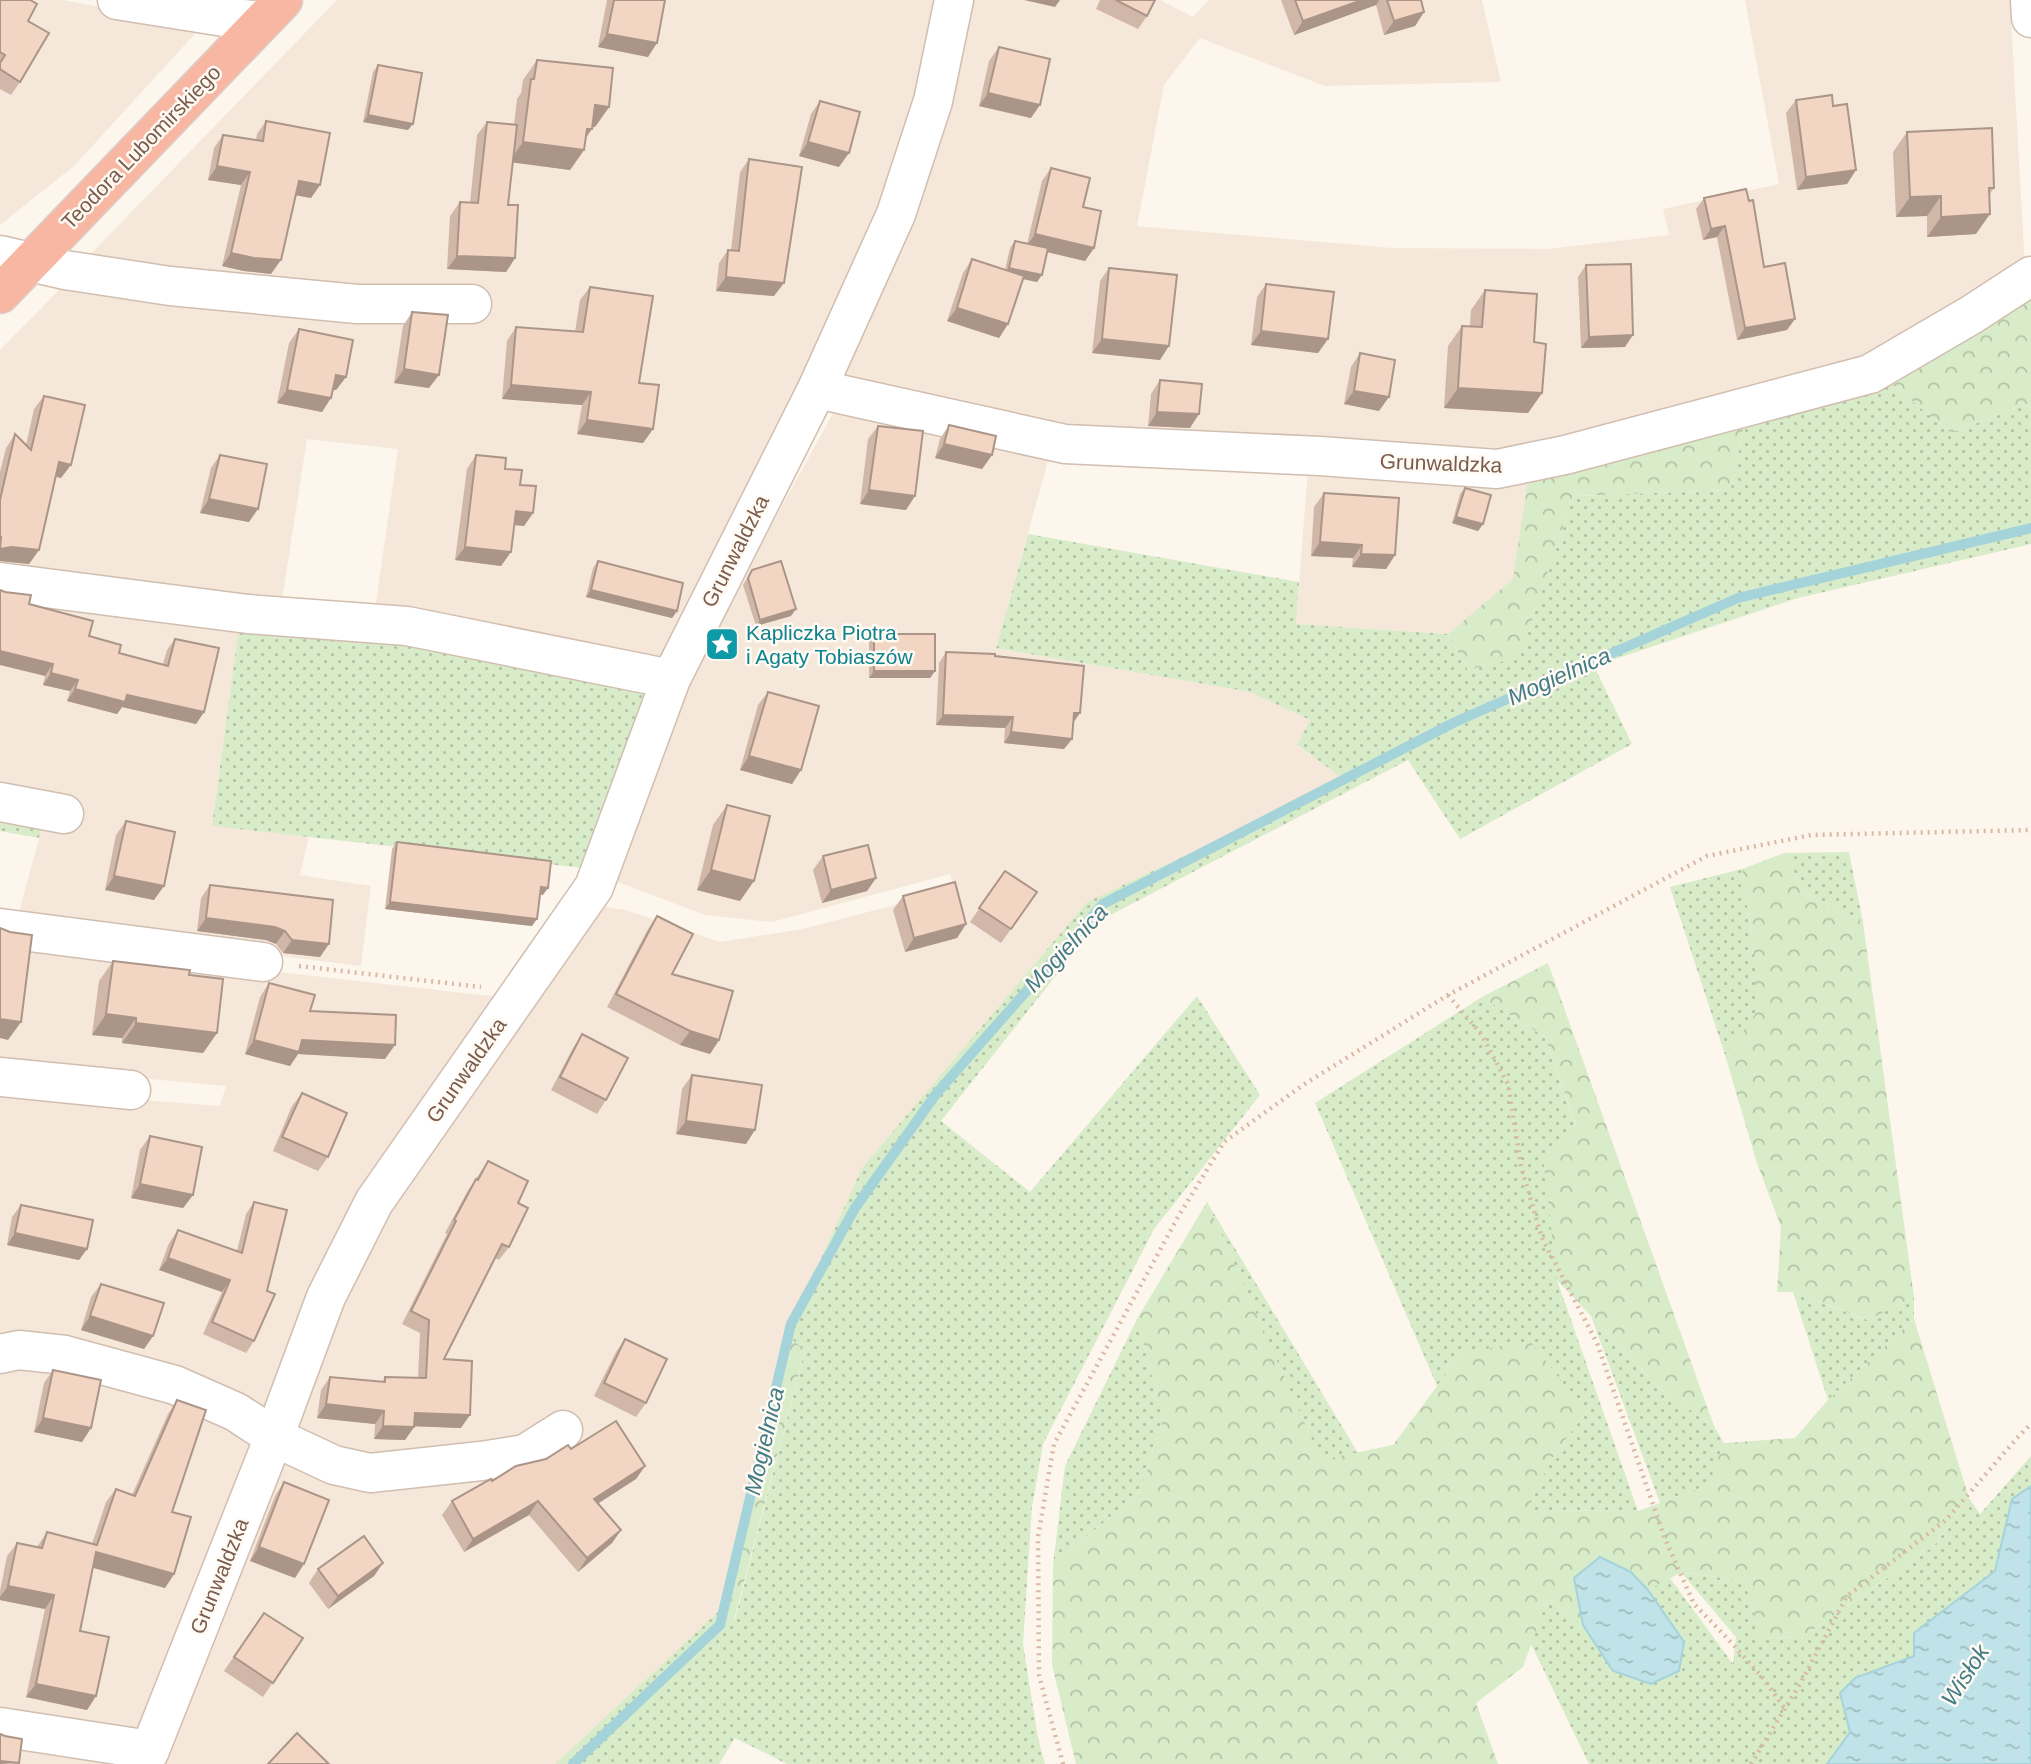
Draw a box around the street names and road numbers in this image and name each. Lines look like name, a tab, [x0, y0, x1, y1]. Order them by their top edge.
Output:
street label: Teodora Lubomirskiego	[57, 60, 225, 234]
street label: Grunwaldzka	[1379, 449, 1503, 477]
street label: Grunwaldzka	[697, 491, 773, 611]
street label: Grunwaldzka	[421, 1013, 511, 1127]
street label: Grunwaldzka	[185, 1515, 253, 1637]

